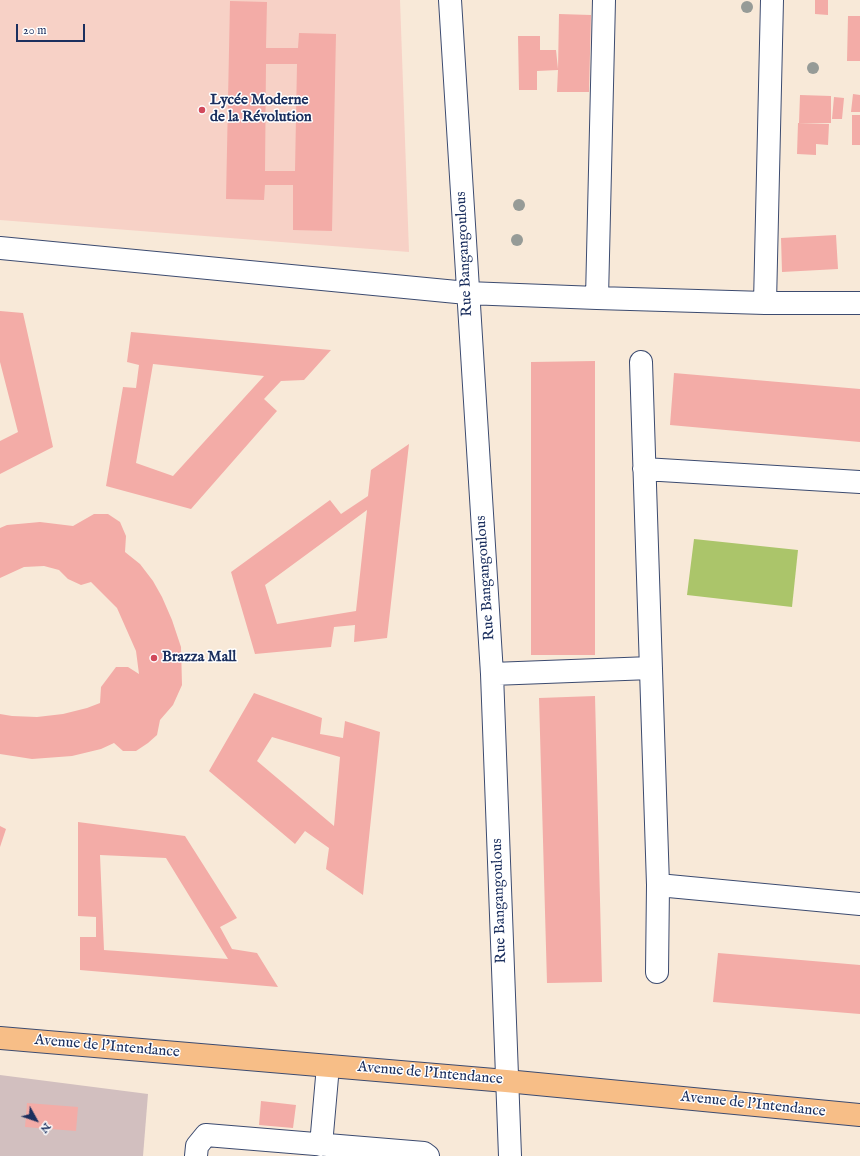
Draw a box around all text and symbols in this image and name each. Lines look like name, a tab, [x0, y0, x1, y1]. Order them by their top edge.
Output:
scale bar	[18, 16, 87, 42]
text: 20 m	[23, 23, 46, 38]
place label: Lycée Moderne de la Révolution	[210, 92, 312, 127]
marker: Lycée Moderne de la Révolution	[197, 105, 207, 115]
street label: Rue Bangangoulous	[453, 191, 477, 317]
street label: Rue Bangangoulous	[473, 515, 499, 641]
place label: Brazza Mall	[162, 649, 236, 667]
marker: Brazza Mall	[149, 653, 159, 663]
street label: Rue Bangangoulous	[489, 838, 511, 964]
street label: Avenue de l'Intendance	[34, 1032, 180, 1062]
street label: Avenue de l'Intendance	[357, 1059, 503, 1089]
street label: Avenue de l'Intendance	[680, 1088, 826, 1122]
north arrow	[16, 1100, 56, 1140]
text: N	[37, 1120, 54, 1136]

